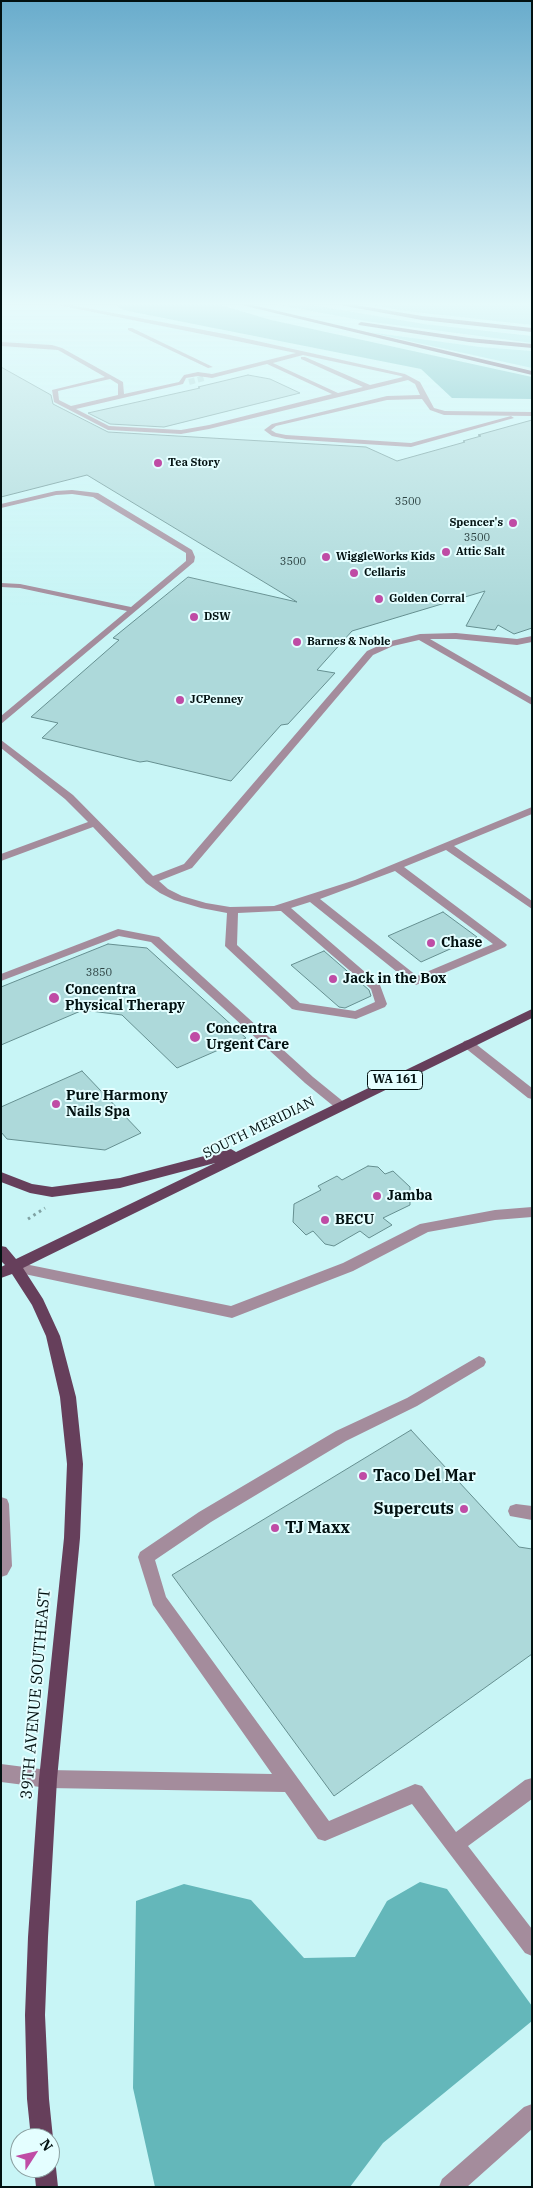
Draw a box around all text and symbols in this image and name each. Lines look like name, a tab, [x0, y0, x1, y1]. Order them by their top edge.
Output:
place label: Tea Story	[168, 456, 220, 470]
marker: Tea Story	[152, 457, 164, 469]
house number: 3500	[395, 495, 421, 509]
place label: Spencer's	[449, 516, 503, 530]
marker: Spencer's	[507, 517, 519, 529]
house number: 3500	[464, 531, 490, 545]
place label: Attic Salt	[456, 545, 505, 559]
marker: Attic Salt	[440, 546, 452, 558]
place label: WiggleWorks Kids	[336, 550, 435, 564]
marker: WiggleWorks Kids	[320, 551, 332, 563]
house number: 3500	[280, 555, 306, 569]
place label: Cellaris	[364, 566, 406, 580]
marker: Cellaris	[348, 567, 360, 579]
place label: Golden Corral	[389, 592, 465, 606]
marker: Golden Corral	[373, 593, 385, 605]
place label: DSW	[204, 610, 230, 624]
marker: DSW	[188, 611, 200, 623]
place label: Barnes & Noble	[307, 635, 391, 649]
marker: Barnes & Noble	[291, 636, 303, 648]
place label: JCPenney	[190, 693, 243, 707]
marker: JCPenney	[174, 694, 186, 706]
place label: Chase	[441, 935, 482, 951]
marker: Chase	[425, 937, 437, 949]
house number: 3850	[86, 966, 112, 980]
place label: Jack in the Box	[343, 971, 446, 987]
marker: Jack in the Box	[327, 973, 339, 985]
place label: Concentra Physical Therapy	[65, 982, 185, 1014]
marker: Concentra Physical Therapy	[47, 991, 61, 1005]
place label: Concentra Urgent Care	[206, 1021, 289, 1054]
marker: Concentra Urgent Care	[188, 1030, 202, 1044]
road number: WA 161	[368, 1070, 422, 1090]
place label: Pure Harmony Nails Spa	[66, 1088, 168, 1120]
street label: SOUTH MERIDIAN	[200, 1094, 318, 1162]
marker: Pure Harmony Nails Spa	[50, 1098, 62, 1110]
place label: Jamba	[387, 1188, 433, 1204]
marker: Jamba	[371, 1190, 383, 1202]
place label: BECU	[335, 1212, 374, 1228]
marker: BECU	[319, 1214, 331, 1226]
place label: Taco Del Mar	[373, 1466, 476, 1486]
marker: Taco Del Mar	[357, 1470, 369, 1482]
place label: Supercuts	[373, 1499, 454, 1519]
marker: Supercuts	[458, 1503, 470, 1515]
place label: TJ Maxx	[285, 1518, 350, 1538]
marker: TJ Maxx	[269, 1522, 281, 1534]
street label: 39TH AVENUE SOUTHEAST	[17, 1588, 55, 1800]
north arrow	[10, 2128, 60, 2178]
text: N	[36, 2135, 57, 2155]

